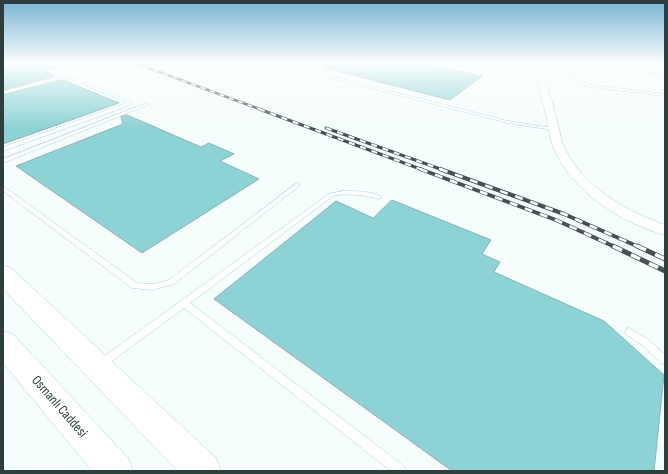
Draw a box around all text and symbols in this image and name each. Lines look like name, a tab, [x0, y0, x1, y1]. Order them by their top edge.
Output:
street label: Osmanlı Caddesi	[28, 373, 90, 441]

